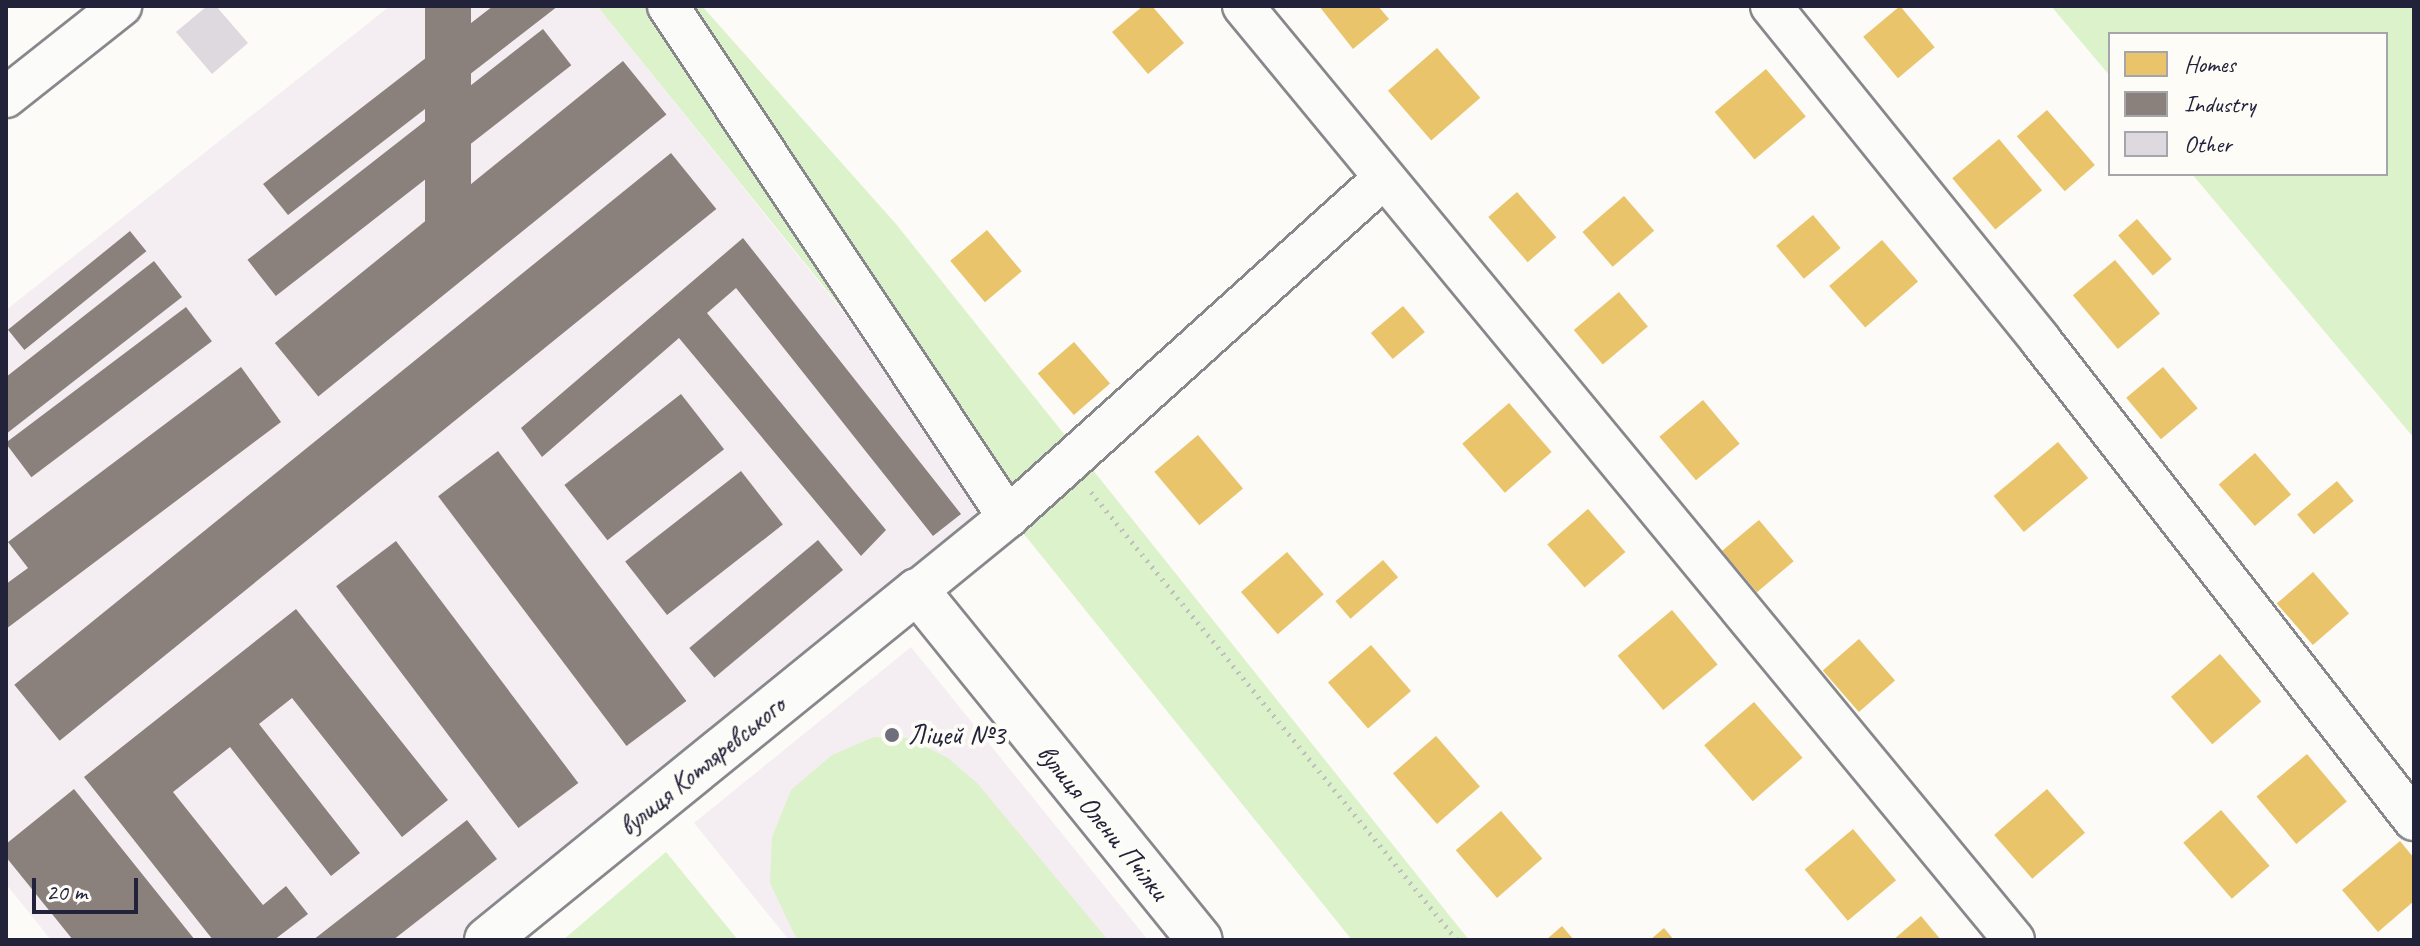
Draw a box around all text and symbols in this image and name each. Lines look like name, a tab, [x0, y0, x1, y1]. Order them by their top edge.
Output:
legend	[2108, 32, 2388, 176]
text: Homes	[2184, 49, 2235, 79]
text: Industry	[2184, 89, 2255, 119]
text: Other	[2184, 129, 2232, 159]
street label: вулиця Котляревського	[612, 689, 792, 843]
place label: Ліцей №3	[908, 718, 1005, 752]
marker: Ліцей №3	[883, 726, 901, 744]
street label: вулиця Олени Пчілки	[1030, 737, 1176, 907]
scale bar	[36, 862, 142, 912]
text: 20 m	[46, 877, 87, 907]

